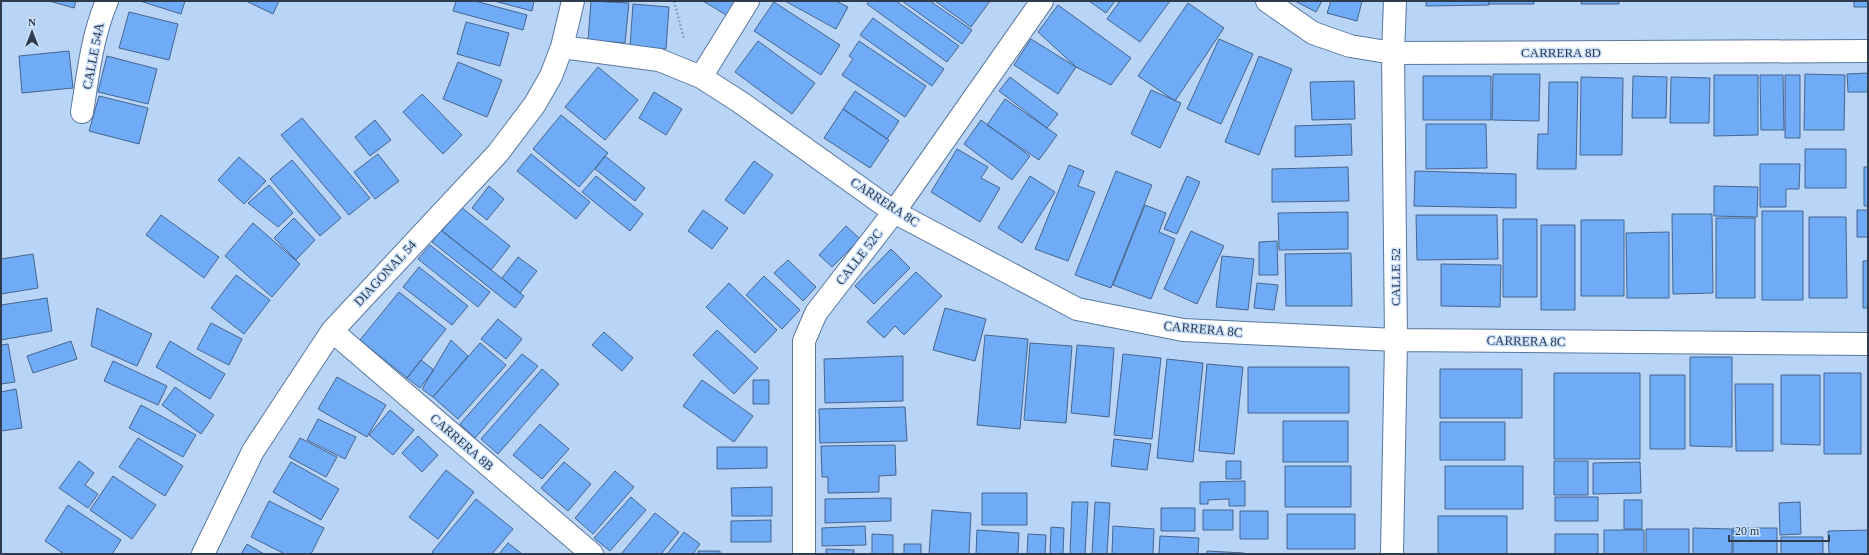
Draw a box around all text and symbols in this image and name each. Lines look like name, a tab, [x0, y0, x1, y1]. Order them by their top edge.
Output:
north arrow	[12, 12, 52, 52]
text: N	[28, 16, 36, 28]
street label: CALLE 54A	[79, 21, 107, 91]
street label: CARRERA 8D	[1521, 45, 1601, 60]
street label: CARRERA 8C	[848, 174, 922, 230]
street label: CALLE 52C	[833, 226, 885, 288]
street label: DIAGONAL 54	[351, 237, 420, 309]
street label: CALLE 52	[1388, 248, 1403, 306]
street label: CARRERA 8C	[1163, 318, 1243, 340]
street label: CARRERA 8C	[1486, 333, 1566, 349]
street label: CARRERA 8B	[427, 410, 497, 474]
scale bar	[1729, 517, 1829, 543]
text: 20 m	[1735, 524, 1760, 538]

